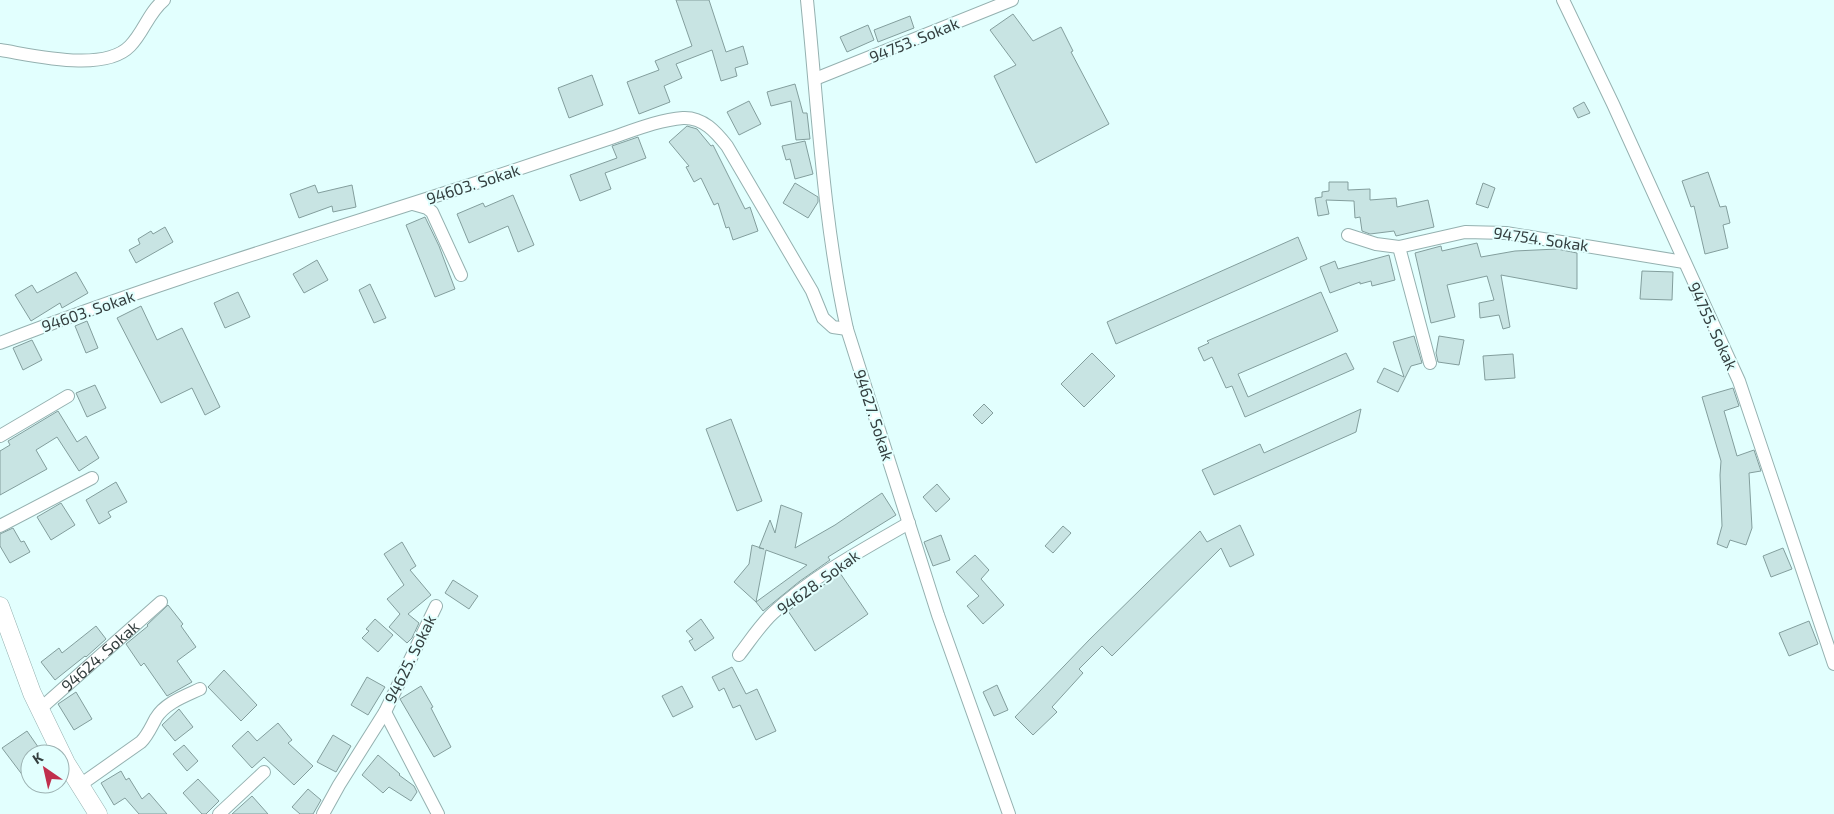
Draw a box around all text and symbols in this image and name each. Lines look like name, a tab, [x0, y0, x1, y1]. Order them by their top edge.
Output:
street label: 94753. Sokak	[866, 13, 961, 66]
street label: 94603. Sokak	[424, 159, 522, 208]
street label: 94754. Sokak	[1492, 222, 1590, 255]
street label: 94755. Sokak	[1685, 279, 1742, 373]
street label: 94603. Sokak	[39, 286, 137, 335]
street label: 94627. Sokak	[851, 367, 898, 463]
street label: 94628. Sokak	[773, 545, 863, 618]
street label: 94625. Sokak	[380, 611, 439, 706]
street label: 94624. Sokak	[57, 616, 142, 695]
north arrow	[20, 744, 70, 794]
text: K	[29, 748, 46, 767]

